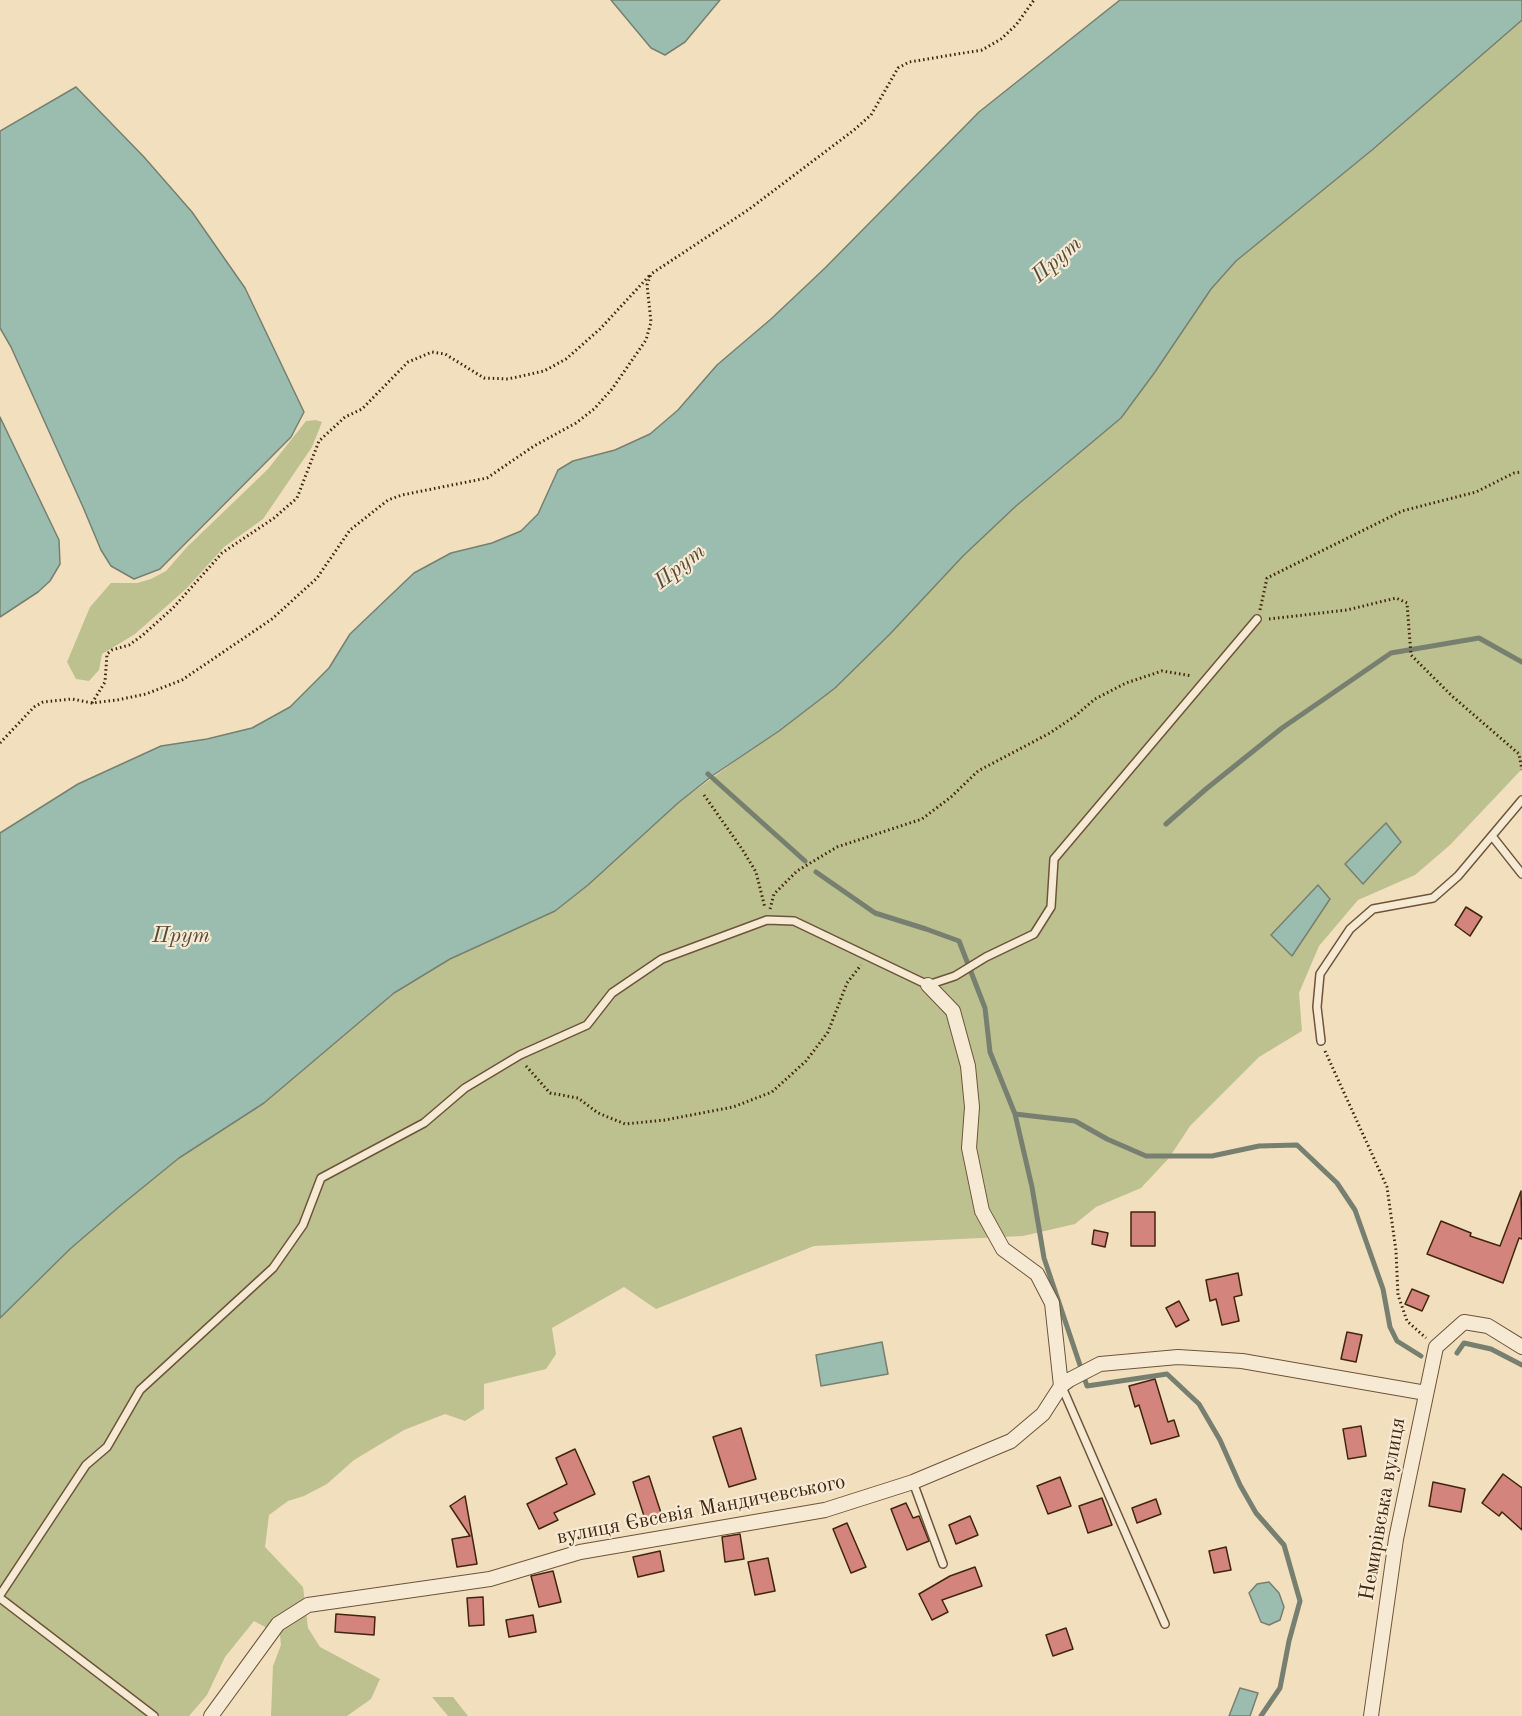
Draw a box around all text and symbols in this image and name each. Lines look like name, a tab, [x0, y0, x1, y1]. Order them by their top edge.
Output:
water label: Прут	[1026, 231, 1088, 289]
water label: Прут	[649, 539, 711, 595]
water label: Прут	[152, 923, 210, 949]
street label: Немирівська вулиця	[1355, 1416, 1411, 1602]
street label: вулиця Євсевія Мандичевського	[554, 1470, 848, 1550]

